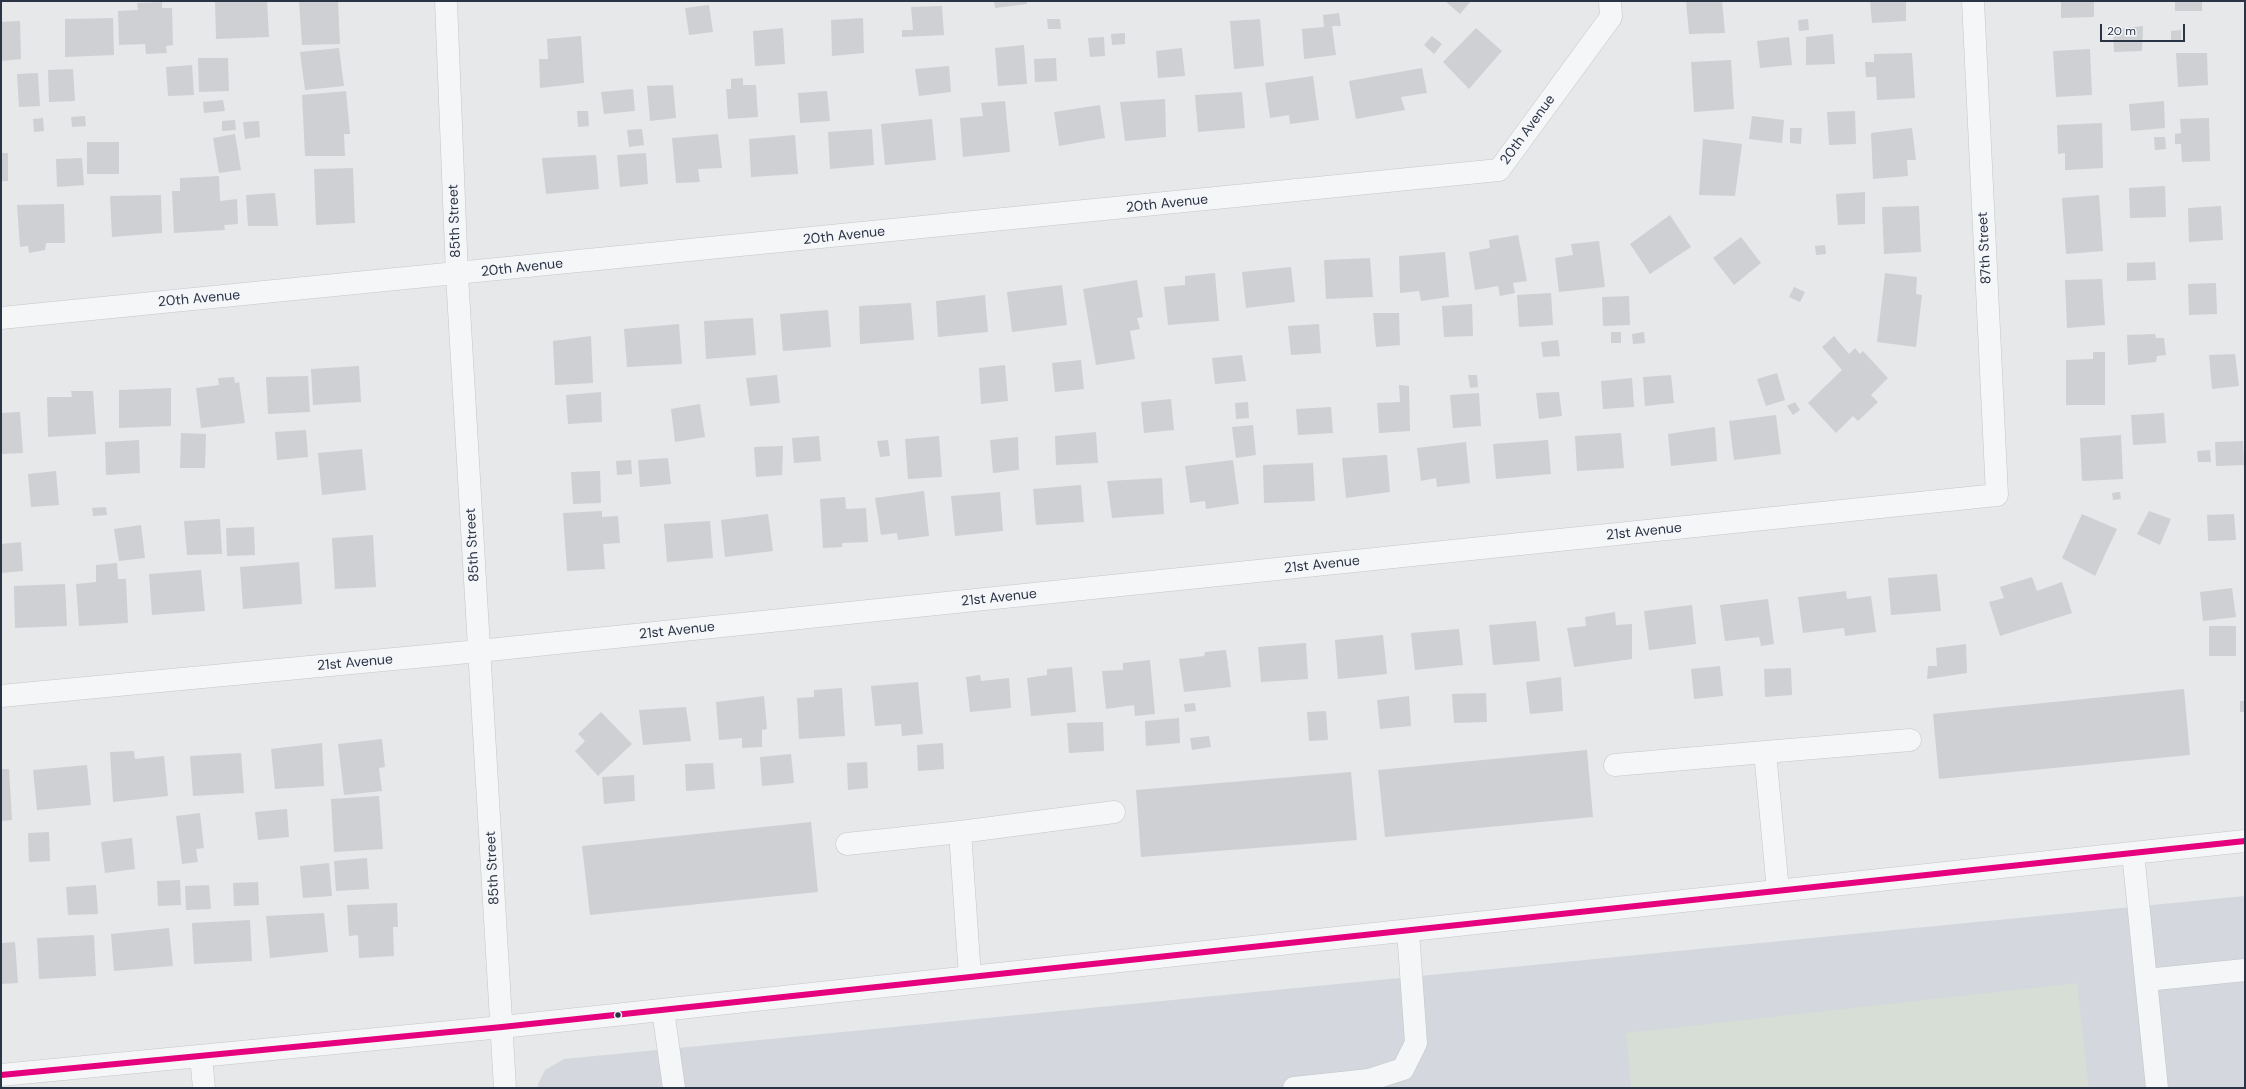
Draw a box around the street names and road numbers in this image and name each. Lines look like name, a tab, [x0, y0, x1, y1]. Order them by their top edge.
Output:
street label: 20th Avenue	[1497, 92, 1559, 168]
street label: 85th Street	[445, 184, 465, 258]
street label: 20th Avenue	[1125, 191, 1209, 217]
street label: 87th Street	[1975, 211, 1995, 285]
street label: 20th Avenue	[802, 223, 886, 249]
street label: 20th Avenue	[480, 255, 564, 281]
street label: 20th Avenue	[157, 287, 241, 311]
street label: 85th Street	[463, 508, 483, 582]
street label: 21st Avenue	[1605, 520, 1683, 544]
street label: 21st Avenue	[1283, 553, 1361, 577]
street label: 21st Avenue	[960, 586, 1038, 610]
street label: 21st Avenue	[638, 619, 716, 643]
street label: 21st Avenue	[316, 651, 394, 675]
street label: 85th Street	[483, 831, 503, 905]

